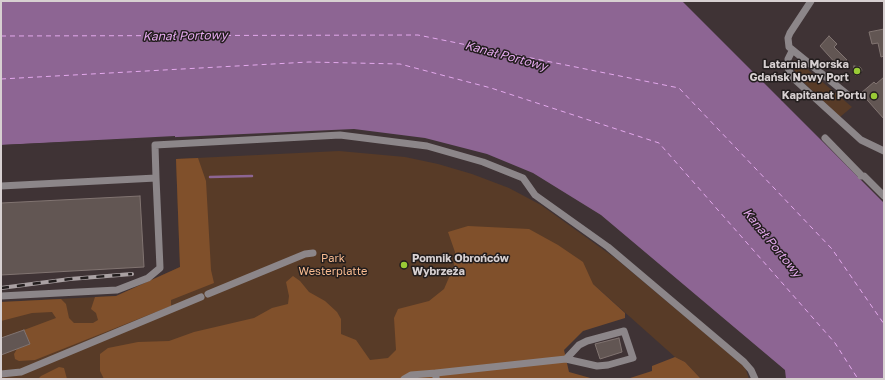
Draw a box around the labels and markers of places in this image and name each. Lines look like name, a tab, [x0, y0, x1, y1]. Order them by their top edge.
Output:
place label: Latarnia Morska Gdańsk Nowy Port	[749, 58, 849, 84]
marker: Latarnia Morska Gdańsk Nowy Port	[852, 66, 862, 76]
place label: Kapitanat Portu	[782, 89, 866, 103]
marker: Kapitanat Portu	[869, 91, 879, 101]
place label: Pomnik Obrońców Wybrzeża	[412, 252, 509, 278]
marker: Pomnik Obrońców Wybrzeża	[399, 260, 409, 270]

